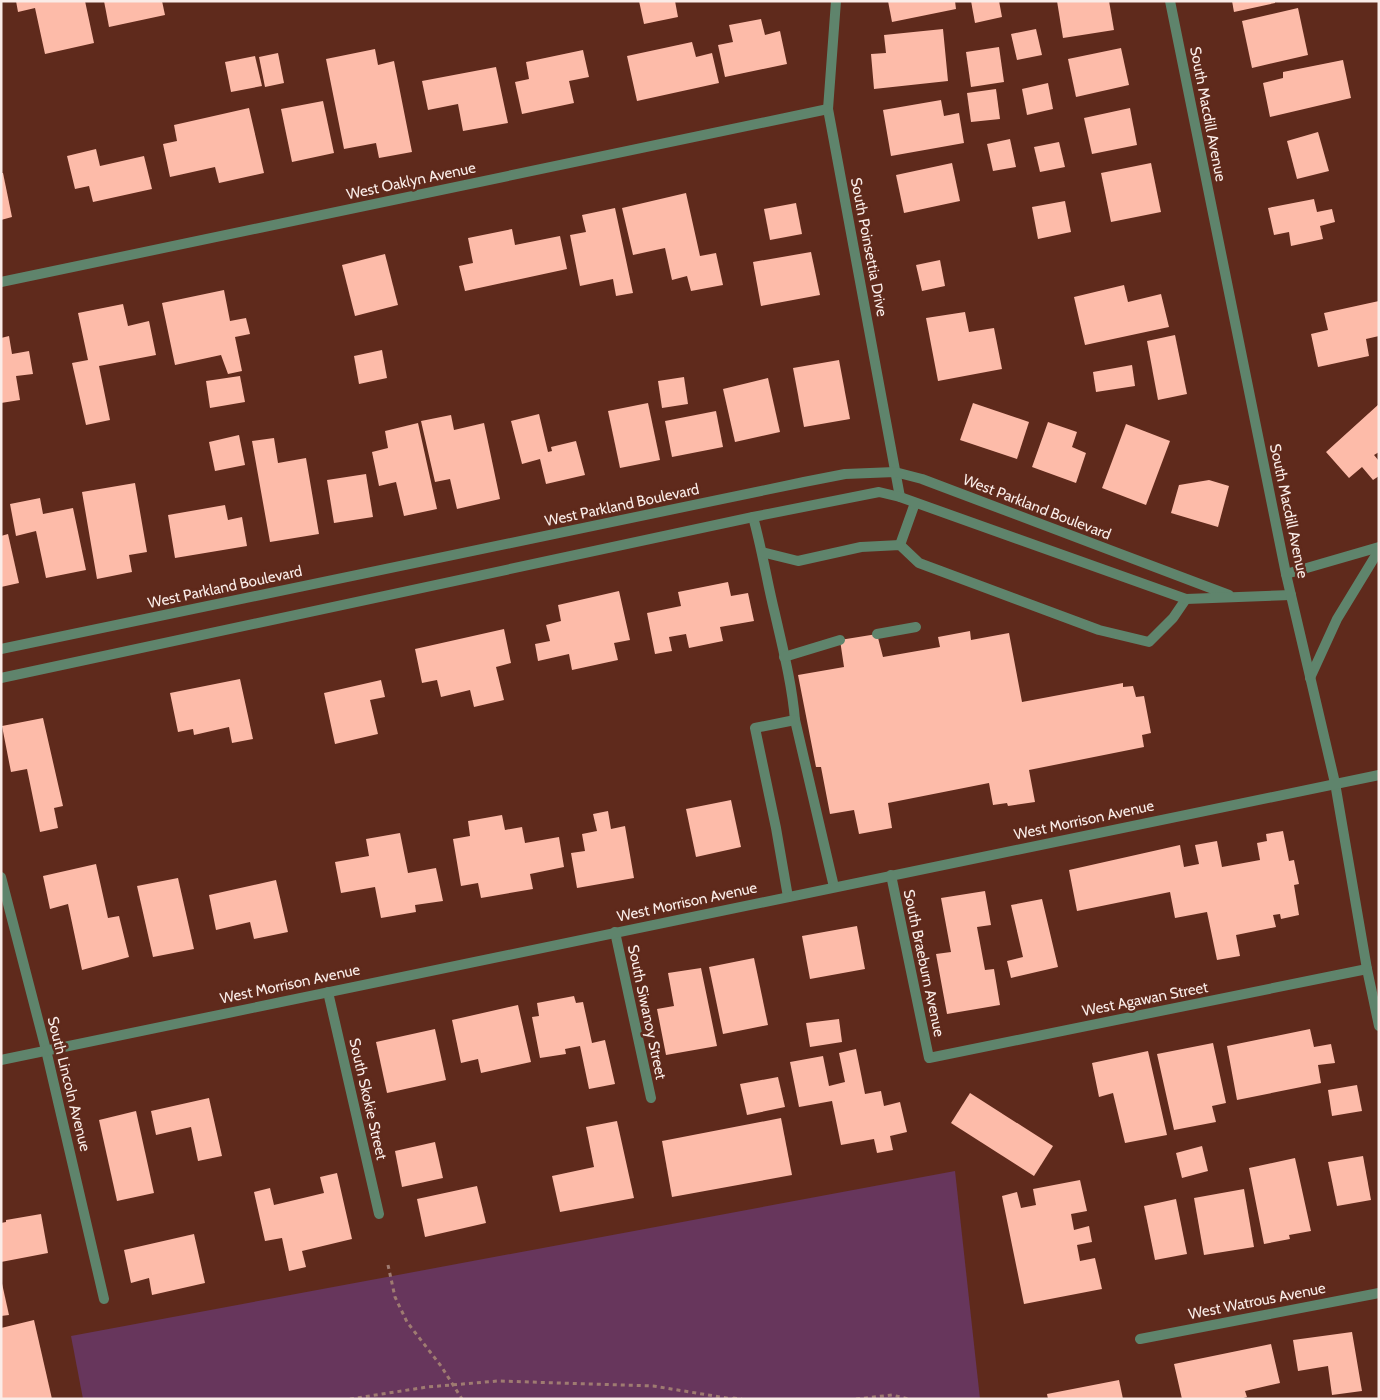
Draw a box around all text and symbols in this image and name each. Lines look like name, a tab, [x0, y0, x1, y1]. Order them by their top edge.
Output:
street label: South Macdill Avenue	[1186, 45, 1230, 183]
street label: West Oaklyn Avenue	[345, 158, 478, 203]
street label: South Poinsettia Drive	[847, 176, 891, 318]
street label: South Macdill Avenue	[1266, 442, 1312, 580]
street label: West Parkland Boulevard	[960, 470, 1114, 544]
street label: West Parkland Boulevard	[543, 480, 701, 530]
street label: West Parkland Boulevard	[146, 562, 304, 612]
street label: West Morrison Avenue	[1012, 796, 1156, 844]
street label: West Morrison Avenue	[615, 878, 759, 926]
street label: South Braeburn Avenue	[900, 888, 948, 1039]
street label: South Siwanoy Street	[624, 943, 670, 1081]
street label: West Morrison Avenue	[218, 960, 362, 1008]
street label: West Agawan Street	[1081, 978, 1209, 1020]
street label: South Lincoln Avenue	[44, 1015, 95, 1154]
street label: South Skokie Street	[345, 1036, 391, 1162]
street label: West Watrous Avenue	[1187, 1279, 1327, 1323]

